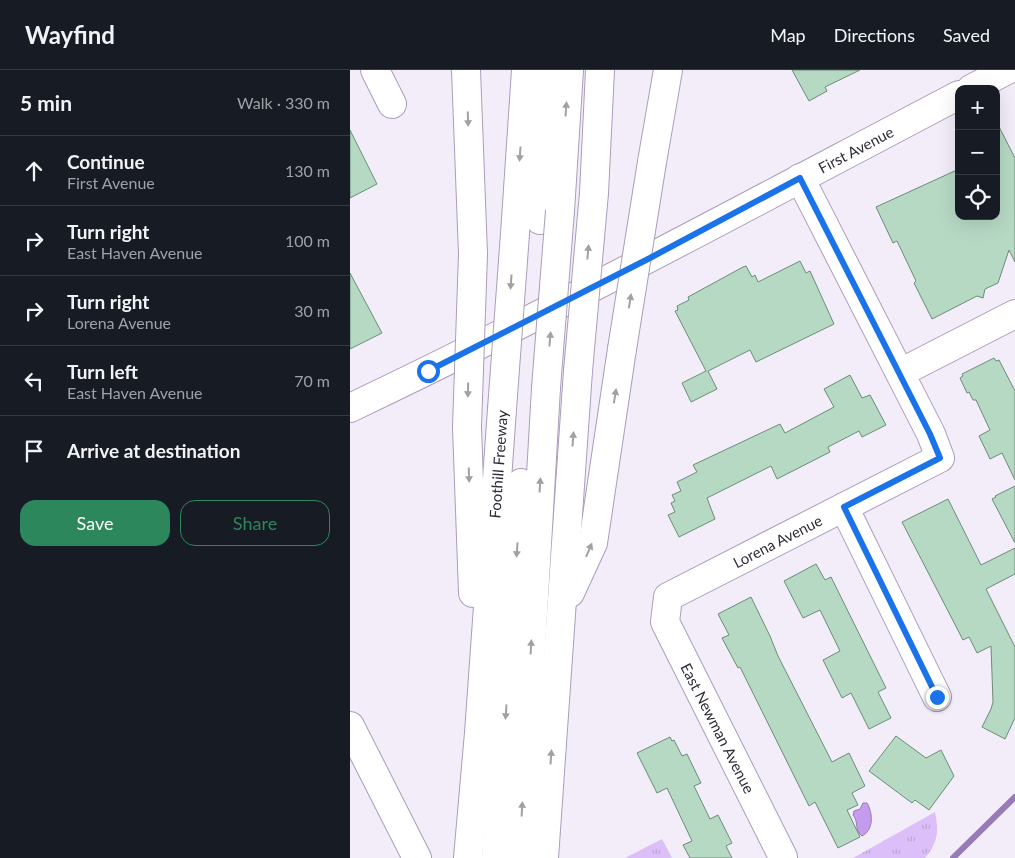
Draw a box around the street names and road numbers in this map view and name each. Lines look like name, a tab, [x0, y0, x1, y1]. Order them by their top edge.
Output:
street label: First Avenue	[815, 122, 896, 177]
street label: Foothill Freeway	[485, 409, 511, 519]
street label: Lorena Avenue	[730, 511, 825, 571]
street label: East Newman Avenue	[677, 660, 759, 796]

